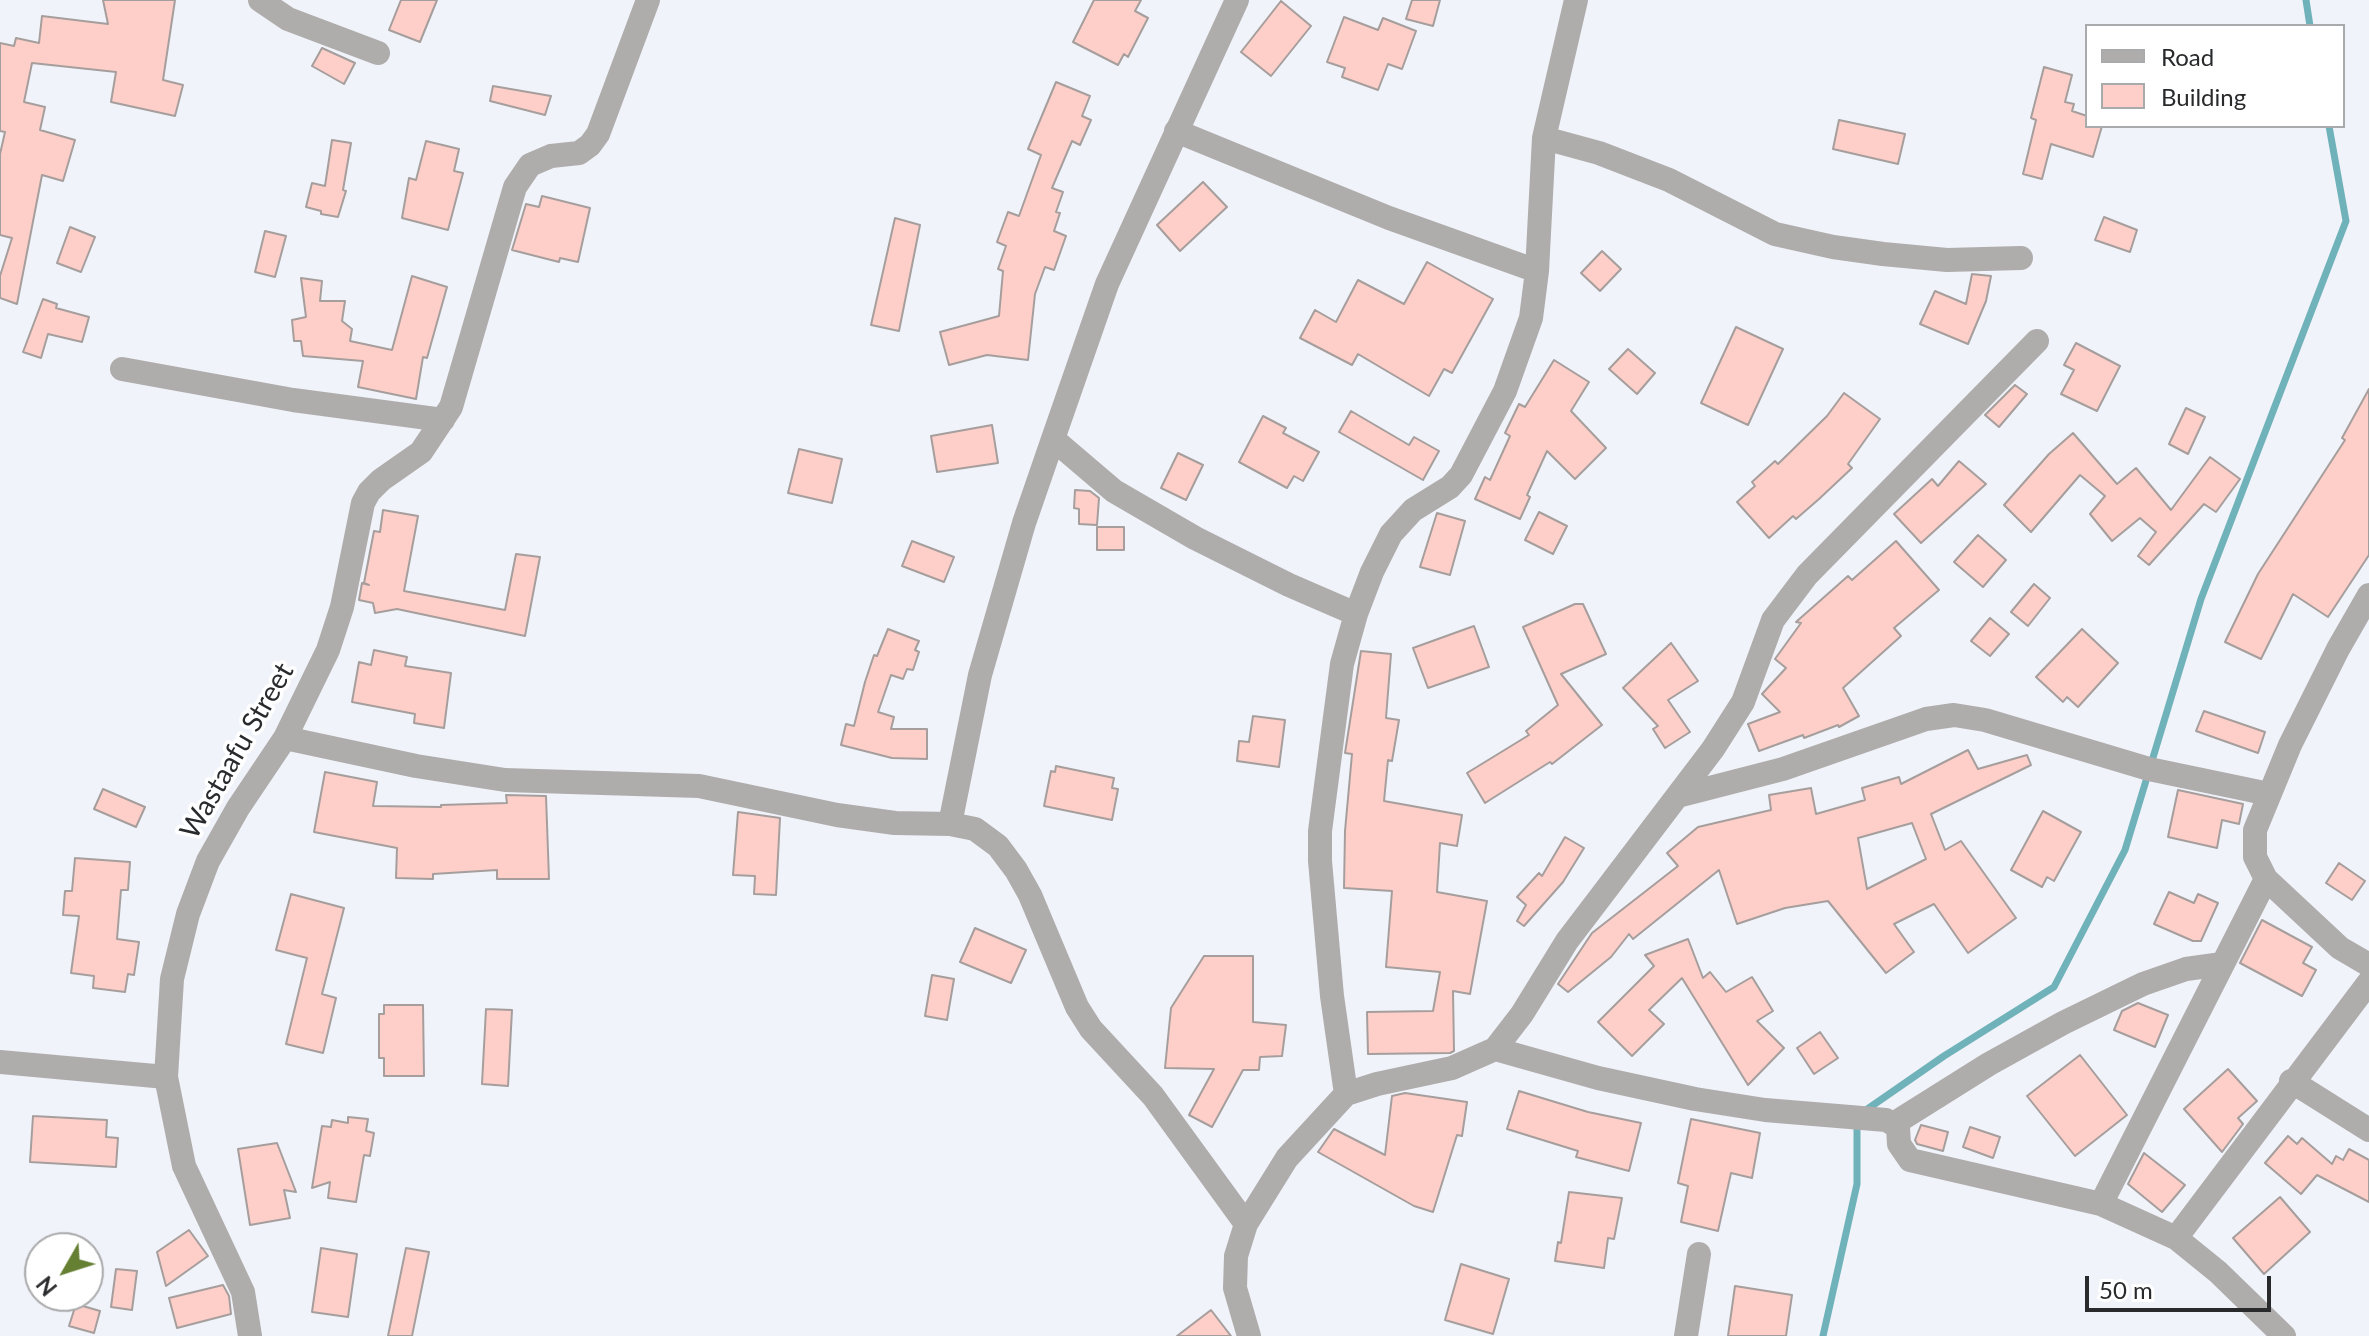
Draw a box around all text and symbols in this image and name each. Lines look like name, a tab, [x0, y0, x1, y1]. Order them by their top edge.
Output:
legend	[2085, 24, 2345, 128]
text: Road	[2161, 42, 2214, 71]
text: Building	[2161, 82, 2246, 111]
street label: Wastaafu Street	[173, 657, 301, 845]
north arrow	[24, 1232, 104, 1312]
scale bar	[2089, 1260, 2275, 1310]
text: N	[31, 1271, 62, 1301]
text: 50 m	[2099, 1275, 2153, 1304]

